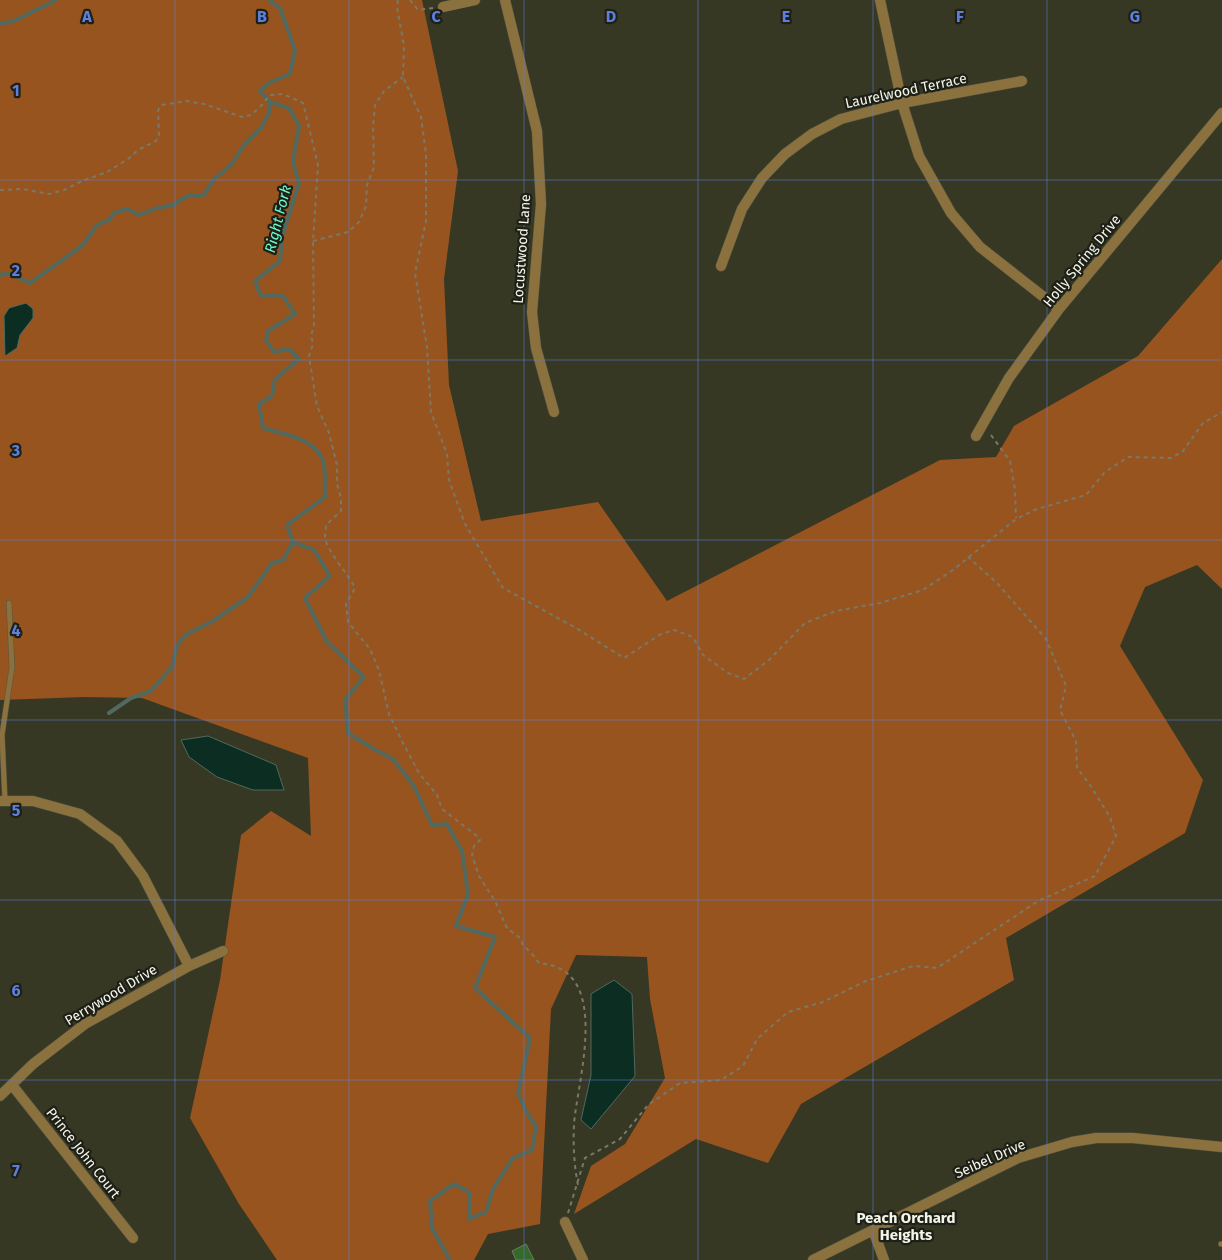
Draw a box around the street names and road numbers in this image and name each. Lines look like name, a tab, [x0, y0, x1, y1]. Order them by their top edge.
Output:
street label: Laurelwood Terrace	[844, 70, 968, 112]
street label: Locustwood Lane	[510, 194, 534, 304]
street label: Holly Spring Drive	[1040, 211, 1124, 311]
street label: Perrywood Drive	[62, 961, 160, 1029]
street label: Prince John Court	[42, 1104, 124, 1202]
street label: Seibel Drive	[952, 1136, 1028, 1182]

